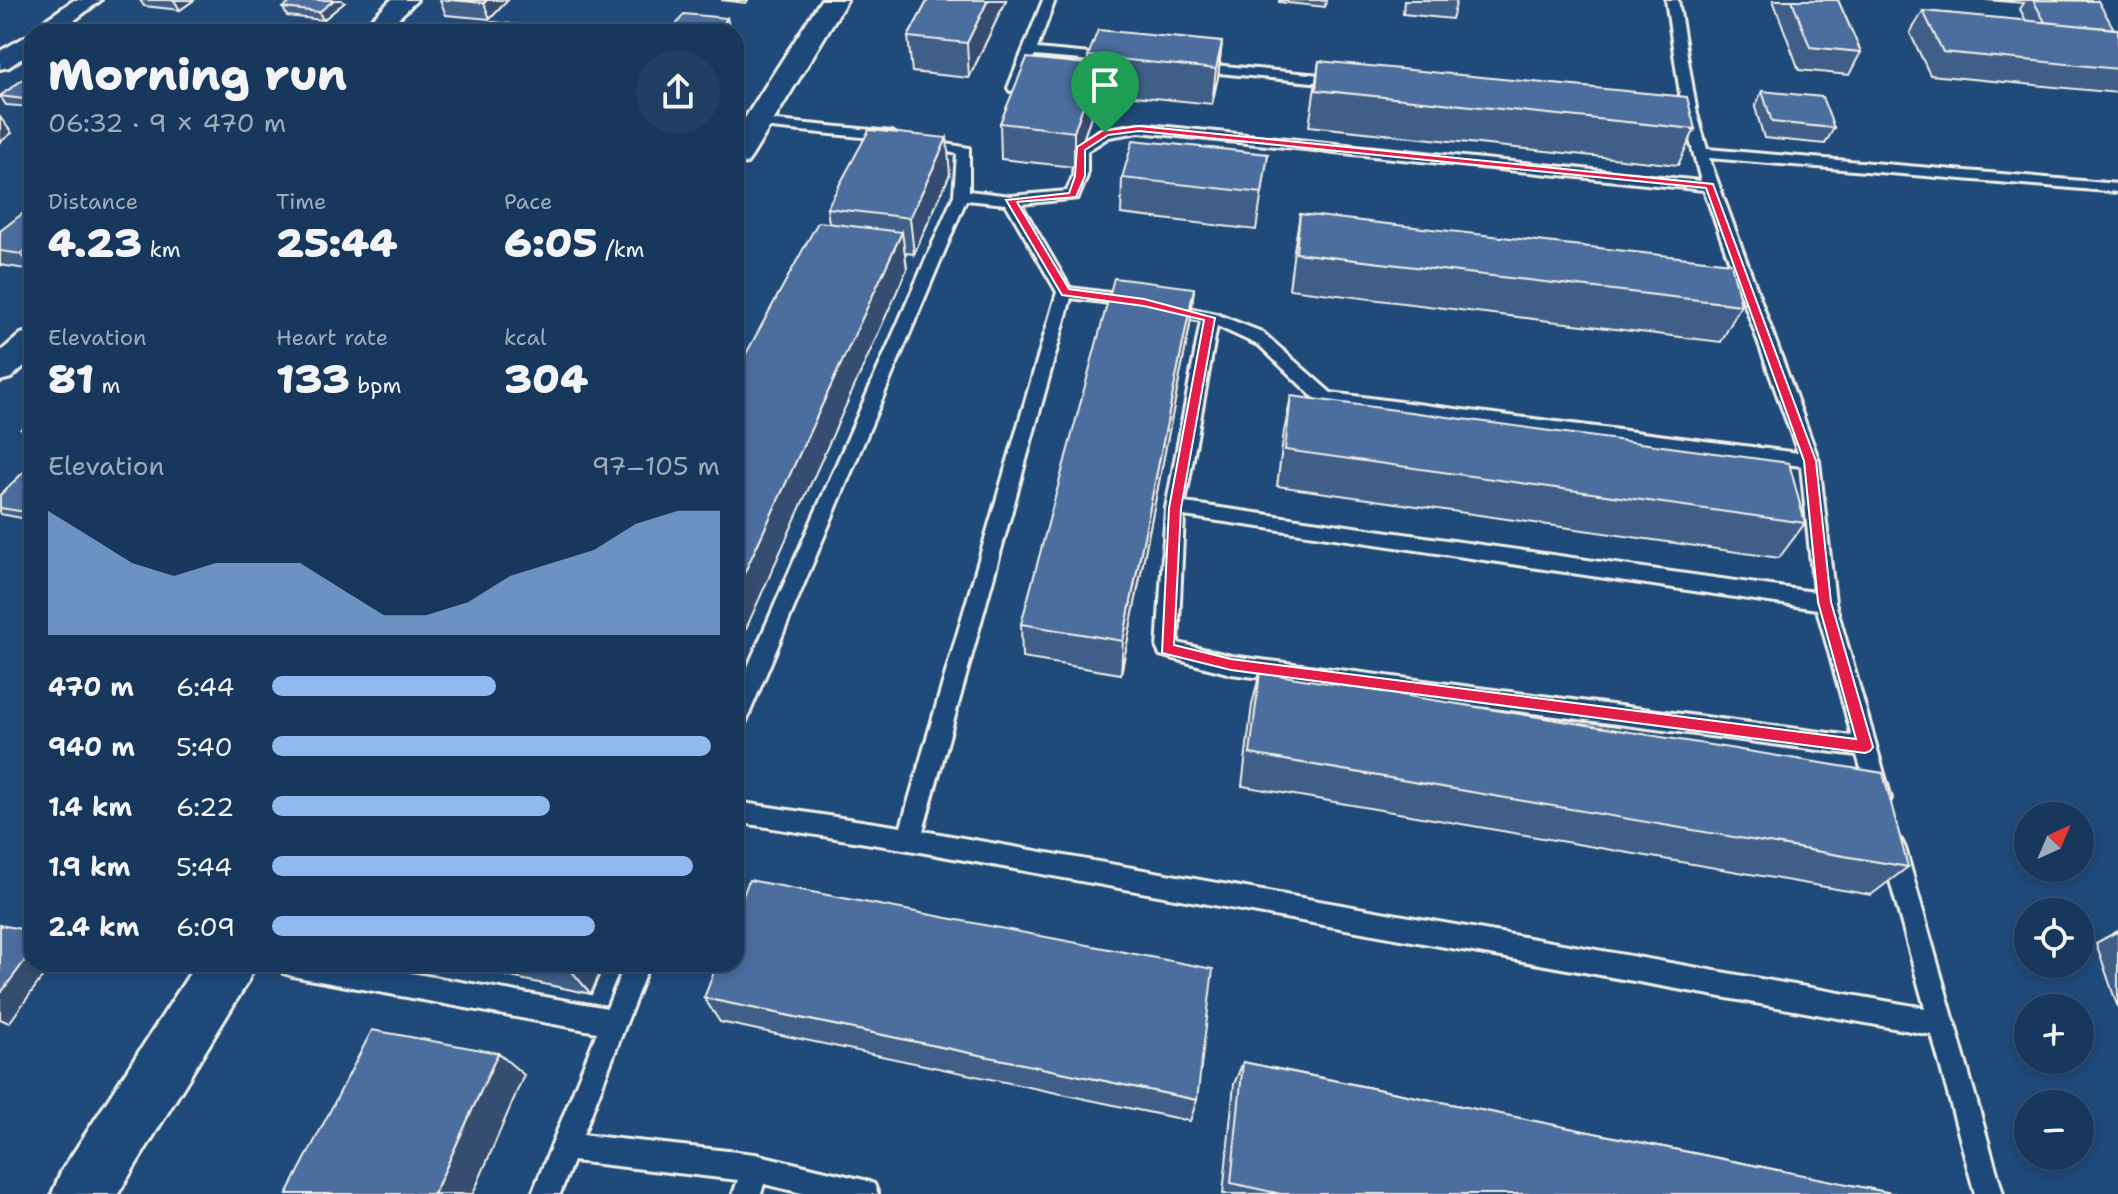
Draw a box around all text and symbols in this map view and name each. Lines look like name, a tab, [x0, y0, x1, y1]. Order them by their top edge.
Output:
text: Morning run	[48, 45, 347, 104]
button: share	[636, 50, 720, 134]
pin	[1071, 51, 1139, 133]
icon: arrive	[1083, 63, 1127, 107]
text: 06:32 · 9 × 470 m	[48, 105, 286, 140]
text: Distance	[48, 187, 138, 216]
text: Time	[276, 187, 326, 216]
text: Pace	[504, 187, 552, 216]
text: 4.23	[48, 216, 142, 270]
text: 25:44	[276, 216, 398, 270]
text: 6:05	[504, 216, 598, 270]
text: km	[142, 235, 181, 264]
text: /km	[598, 235, 645, 264]
text: Elevation	[48, 323, 146, 352]
text: Heart rate	[276, 323, 388, 352]
text: kcal	[504, 323, 547, 352]
text: 81	[48, 352, 94, 406]
text: 133	[276, 352, 350, 406]
text: 304	[504, 352, 588, 406]
text: m	[94, 371, 121, 400]
text: bpm	[350, 371, 402, 400]
text: Elevation	[48, 448, 164, 483]
text: 97–105 m	[592, 448, 720, 483]
text: 470 m	[48, 669, 134, 704]
text: 6:44	[176, 669, 235, 704]
text: 940 m	[48, 729, 135, 764]
text: 5:40	[176, 729, 233, 764]
text: 1.4 km	[48, 789, 132, 824]
text: 6:22	[176, 789, 234, 824]
north arrow	[2014, 802, 2094, 882]
map controls	[2014, 802, 2094, 1170]
text: 1.9 km	[48, 849, 130, 884]
text: 5:44	[176, 849, 232, 884]
button: locate	[2014, 898, 2094, 978]
text: 2.4 km	[48, 909, 139, 944]
text: 6:09	[176, 909, 235, 944]
button: +	[2014, 994, 2094, 1074]
button: −	[2014, 1090, 2094, 1170]

